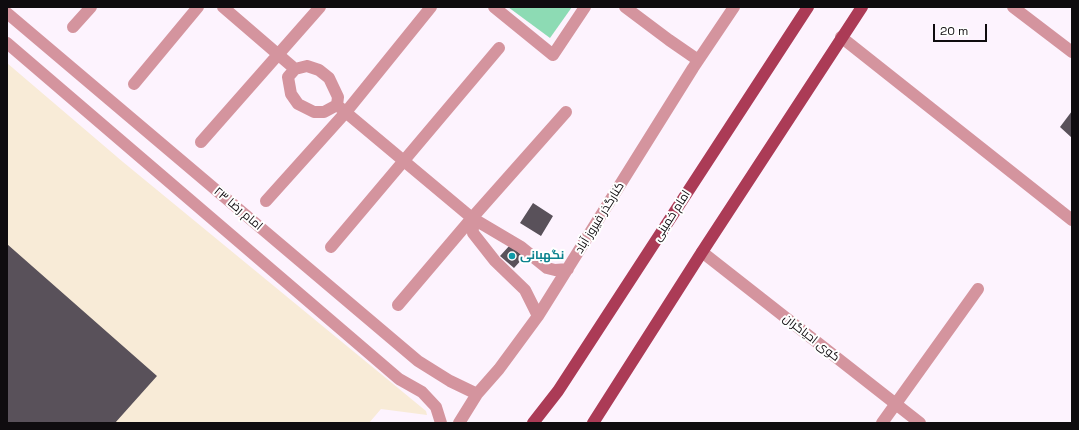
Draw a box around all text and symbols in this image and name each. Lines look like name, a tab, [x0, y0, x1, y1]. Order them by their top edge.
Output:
scale bar	[935, 16, 989, 42]
text: 20 m	[940, 23, 968, 39]
street label: کنارگذر فیروز آباد	[572, 180, 628, 256]
street label: امام رضا ۲۳	[211, 184, 265, 234]
street label: امام خمینی	[650, 188, 694, 244]
place label: نگهبانی	[520, 249, 564, 263]
marker: نگهبانی	[507, 251, 517, 261]
street label: کوی احیاگران	[780, 311, 842, 365]

